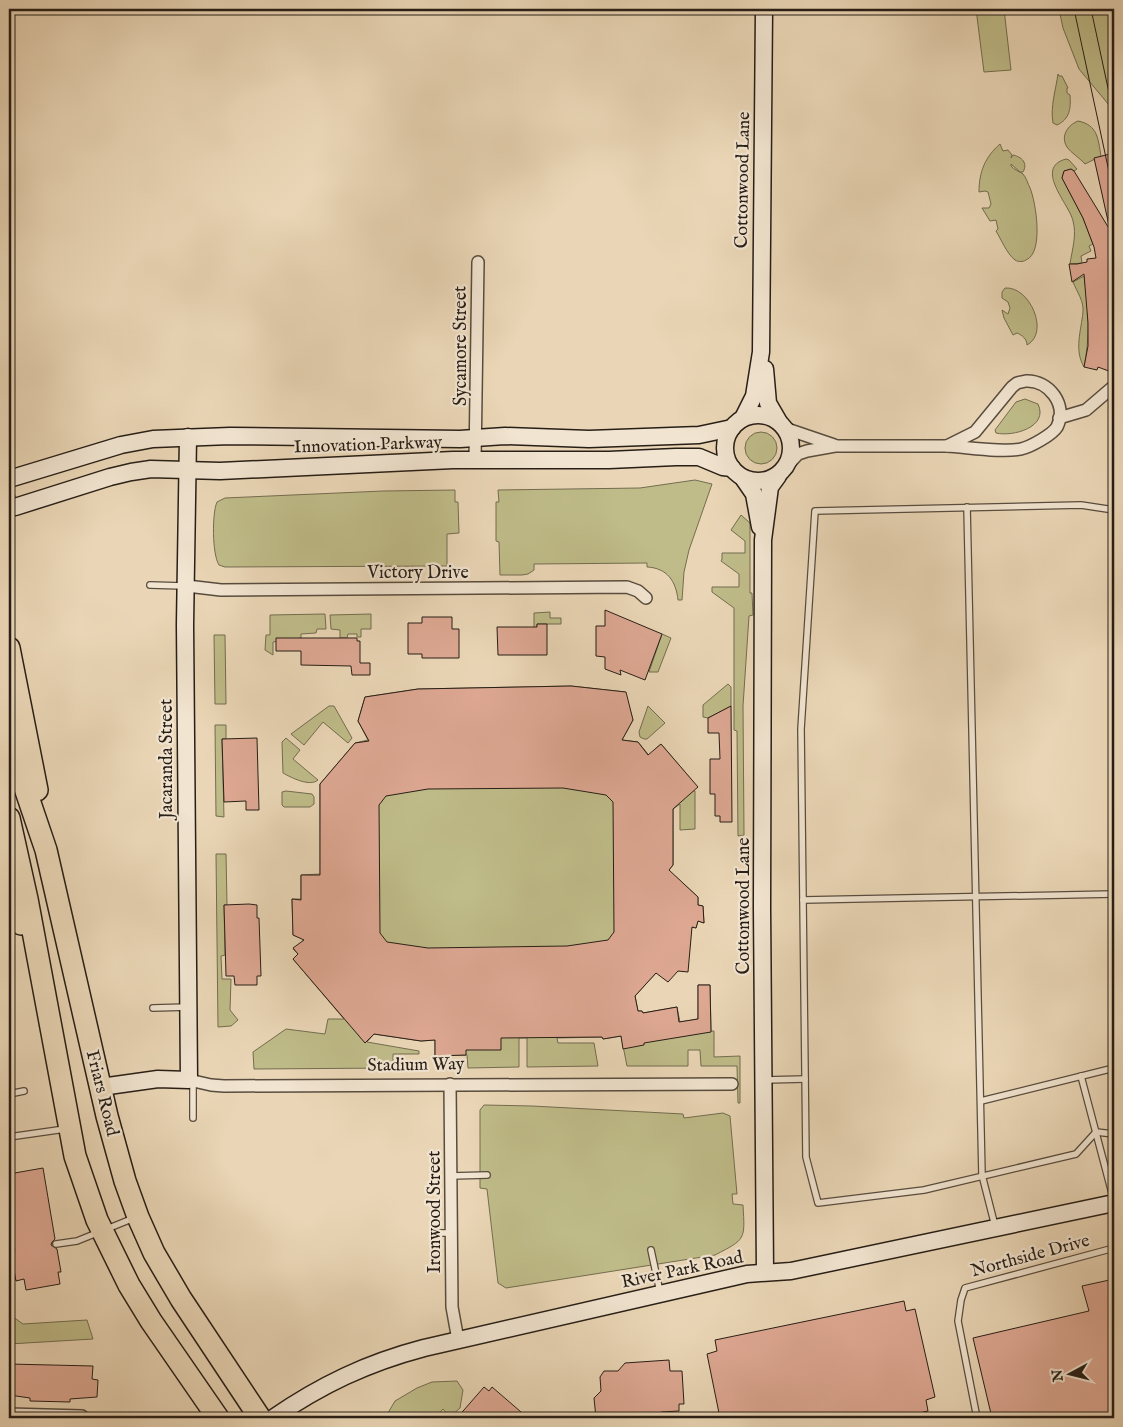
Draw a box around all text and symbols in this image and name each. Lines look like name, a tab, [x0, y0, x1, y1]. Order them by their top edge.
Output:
street label: Cottonwood Lane	[731, 111, 756, 249]
street label: Sycamore Street	[450, 286, 473, 406]
street label: Innovation Parkway	[293, 431, 443, 460]
street label: Victory Drive	[366, 562, 469, 585]
street label: Jacaranda Street	[156, 699, 179, 821]
street label: Cottonwood Lane	[733, 838, 756, 974]
street label: Friars Road	[80, 1048, 123, 1139]
street label: Stadium Way	[367, 1053, 465, 1078]
street label: Ironwood Street	[424, 1151, 447, 1273]
street label: Northside Drive	[969, 1230, 1092, 1283]
street label: River Park Road	[619, 1246, 746, 1295]
north arrow	[1046, 1350, 1096, 1400]
text: N	[1048, 1368, 1068, 1384]

